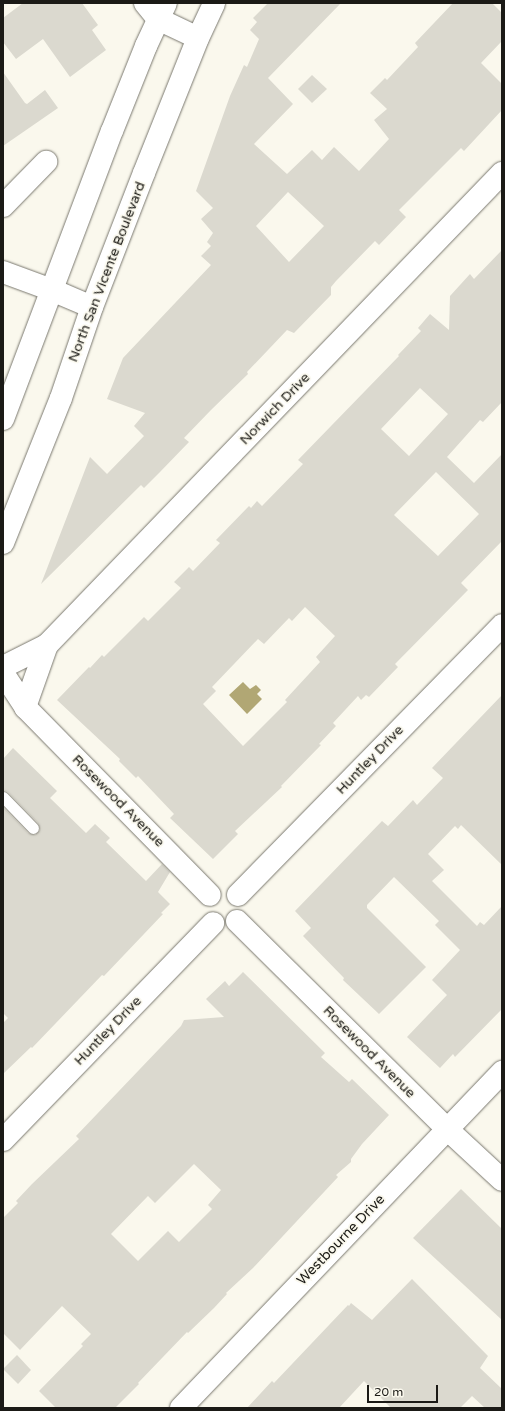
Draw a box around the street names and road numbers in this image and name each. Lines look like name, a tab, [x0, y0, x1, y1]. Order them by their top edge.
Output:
street label: North San Vicente Boulevard	[65, 179, 149, 365]
street label: Norwich Drive	[236, 369, 314, 449]
street label: Huntley Drive	[333, 722, 407, 798]
street label: Rosewood Avenue	[68, 751, 168, 851]
street label: Huntley Drive	[71, 993, 145, 1069]
street label: Rosewood Avenue	[319, 1002, 419, 1102]
street label: Westbourne Drive	[294, 1191, 388, 1289]

